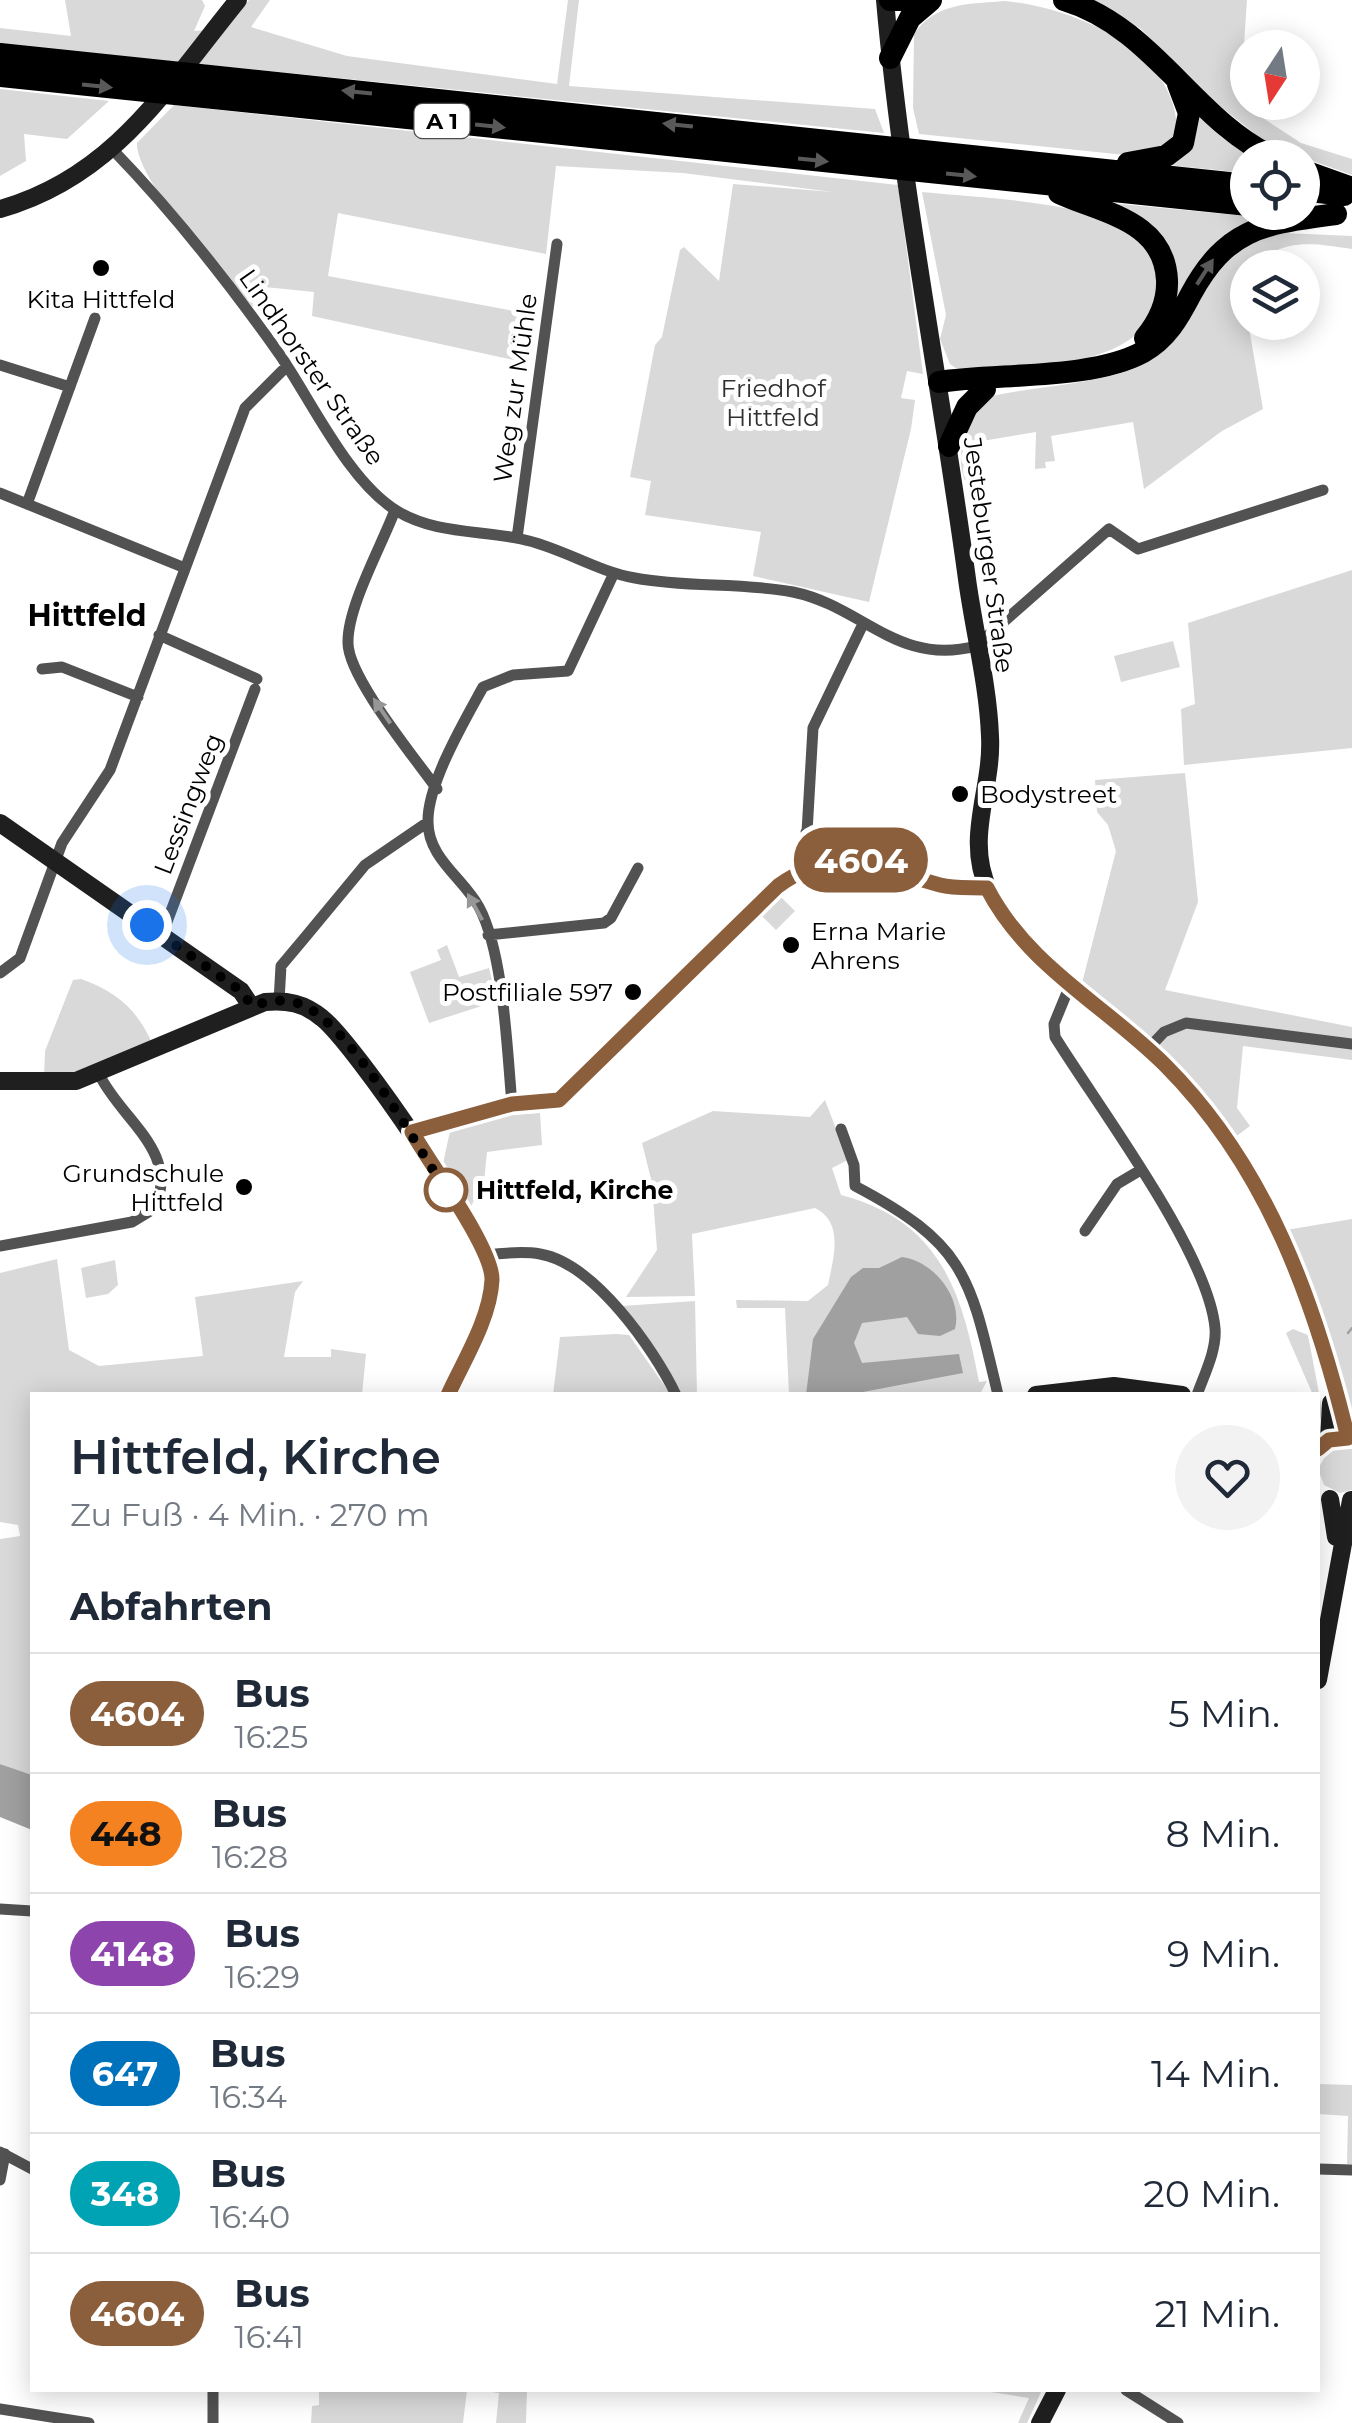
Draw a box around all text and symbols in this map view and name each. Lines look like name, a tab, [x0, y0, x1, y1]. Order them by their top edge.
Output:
north arrow	[1230, 30, 1320, 120]
map controls	[1230, 30, 1320, 340]
one-way arrow	[82, 78, 113, 94]
one-way arrow	[340, 84, 372, 100]
road number: A 1	[414, 104, 470, 138]
one-way arrow	[661, 117, 693, 133]
one-way arrow	[474, 119, 506, 135]
button: locate	[1230, 140, 1320, 230]
one-way arrow	[798, 152, 830, 168]
one-way arrow	[946, 167, 978, 183]
button: layers	[1230, 250, 1320, 340]
marker: Kita Hittfeld	[90, 257, 112, 279]
one-way arrow	[1195, 259, 1213, 286]
street label: Lindhorster Straße	[233, 263, 391, 471]
place label: Kita Hittfeld	[26, 284, 176, 314]
street label: Weg zur Mühle	[487, 291, 543, 485]
park label: Friedhof Hittfeld	[720, 373, 827, 432]
street label: Jesteburger Straße	[957, 434, 1020, 675]
district label: Hittfeld	[27, 597, 147, 634]
one-way arrow	[373, 697, 392, 724]
street label: Lessingweg	[147, 729, 229, 879]
place label: Bodystreet	[980, 779, 1117, 809]
marker: Bodystreet	[949, 783, 971, 805]
line badge: 4604	[791, 828, 931, 892]
text: 4604	[814, 839, 908, 882]
one-way arrow	[467, 893, 484, 921]
your location	[122, 900, 172, 950]
place label: Erna Marie Ahrens	[811, 916, 946, 975]
marker: Erna Marie Ahrens	[780, 934, 802, 956]
place label: Postfiliale 597	[442, 977, 613, 1007]
marker: Postfiliale 597	[622, 981, 644, 1003]
place label: Grundschule Hittfeld	[62, 1158, 224, 1217]
marker: Hittfeld, Kirche	[425, 1169, 467, 1211]
place label: Hittfeld, Kirche	[476, 1175, 673, 1205]
marker: Grundschule Hittfeld	[233, 1176, 255, 1198]
button: heart	[1175, 1425, 1280, 1530]
text: Hittfeld, Kirche	[70, 1428, 441, 1486]
text: Zu Fuß · 4 Min. · 270 m	[70, 1495, 430, 1534]
text: Abfahrten	[70, 1583, 272, 1630]
text: Bus	[234, 1670, 310, 1717]
text: 5 Min.	[1168, 1690, 1280, 1737]
text: 4604	[90, 1692, 184, 1735]
text: 16:25	[234, 1717, 308, 1756]
text: Bus	[212, 1790, 287, 1837]
text: 8 Min.	[1166, 1810, 1280, 1857]
text: 448	[90, 1812, 162, 1855]
text: 16:28	[212, 1837, 288, 1876]
text: Bus	[225, 1910, 300, 1957]
text: 9 Min.	[1167, 1930, 1280, 1977]
text: 4148	[90, 1932, 175, 1975]
text: 16:29	[225, 1957, 300, 1996]
text: Bus	[210, 2030, 285, 2077]
text: 14 Min.	[1151, 2050, 1280, 2097]
text: 647	[92, 2052, 158, 2095]
text: 16:34	[210, 2077, 287, 2116]
text: Bus	[210, 2150, 285, 2197]
text: 20 Min.	[1143, 2170, 1280, 2217]
text: 348	[91, 2172, 159, 2215]
text: 16:40	[210, 2197, 290, 2236]
text: Bus	[234, 2270, 310, 2317]
text: 21 Min.	[1154, 2290, 1280, 2337]
text: 4604	[90, 2292, 184, 2335]
text: 16:41	[234, 2317, 304, 2356]

